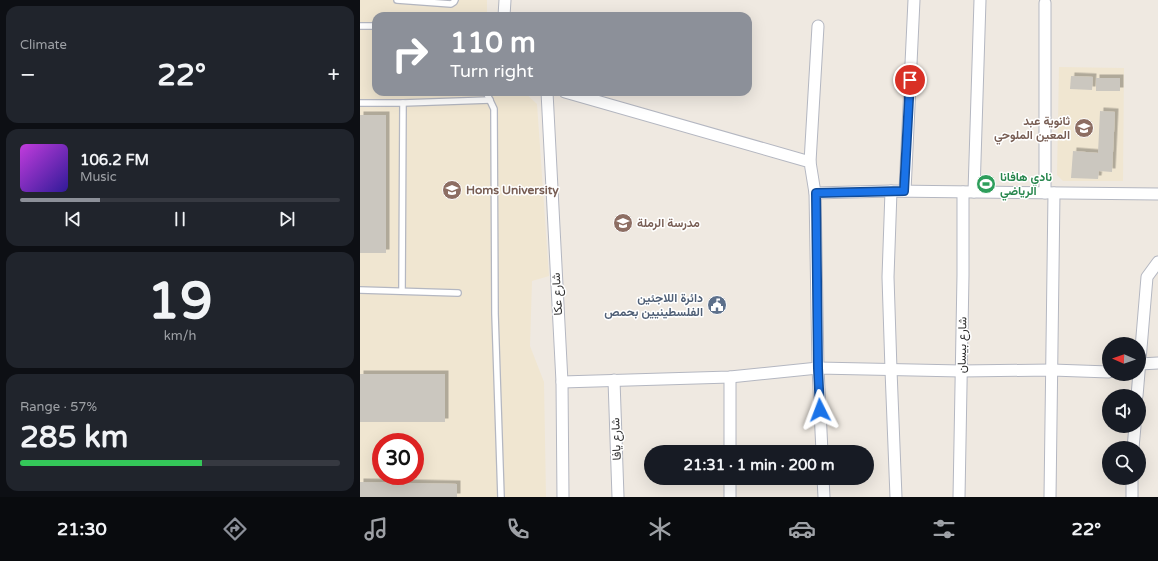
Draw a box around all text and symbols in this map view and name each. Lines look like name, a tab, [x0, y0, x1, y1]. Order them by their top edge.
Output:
text: 110 m	[450, 26, 536, 60]
icon: right	[384, 28, 436, 80]
text: Climate	[20, 37, 67, 53]
text: 22°	[157, 57, 206, 94]
text: Turn right	[450, 60, 534, 82]
text: −	[20, 62, 36, 88]
text: +	[328, 62, 340, 88]
pin	[893, 63, 927, 97]
icon: arrive	[899, 69, 921, 91]
place label: ثانوية عبد المعين الملوحي	[994, 114, 1070, 145]
school or university icon: ثانوية عبد المعين الملوحي	[1073, 117, 1095, 139]
text: 106.2 FM	[80, 151, 149, 169]
text: Music	[80, 169, 117, 185]
place label: نادي هافانا الرياضي	[1000, 170, 1053, 201]
sports icon: نادي هافانا الرياضي	[975, 173, 997, 195]
school or university icon: Homs University	[441, 179, 463, 201]
place label: Homs University	[466, 183, 559, 198]
icon: previous	[62, 208, 84, 230]
icon: pause	[169, 208, 191, 230]
icon: next	[276, 208, 298, 230]
school or university icon: مدرسة الرملة	[612, 212, 634, 234]
place label: مدرسة الرملة	[637, 216, 700, 231]
text: 19	[147, 270, 213, 333]
street label: شارع عكا	[549, 272, 567, 316]
place label: دائرة اللاجئين الفلسطينيين بحمص	[604, 291, 703, 319]
public building icon: دائرة اللاجئين الفلسطينيين بحمص	[706, 294, 728, 316]
street label: شارع بيسان	[955, 317, 971, 373]
text: km/h	[164, 328, 196, 344]
north arrow	[1102, 337, 1146, 381]
map controls	[1102, 337, 1146, 485]
position arrow	[799, 389, 841, 431]
button: sound	[1102, 389, 1146, 433]
text: Range · 57%	[20, 399, 97, 415]
street label: شارع يافا	[608, 417, 626, 461]
text: 285 km	[20, 419, 128, 456]
speed limit sign: 30	[372, 433, 424, 485]
button: search	[1102, 441, 1146, 485]
text: 21:31 · 1 min · 200 m	[684, 456, 834, 474]
icon: directions	[221, 515, 249, 543]
icon: music	[362, 515, 390, 543]
icon: phone	[504, 515, 532, 543]
icon: climate	[646, 515, 674, 543]
icon: car	[788, 515, 816, 543]
icon: filters	[930, 515, 958, 543]
text: 21:30	[57, 518, 107, 540]
text: 22°	[1072, 518, 1101, 540]

